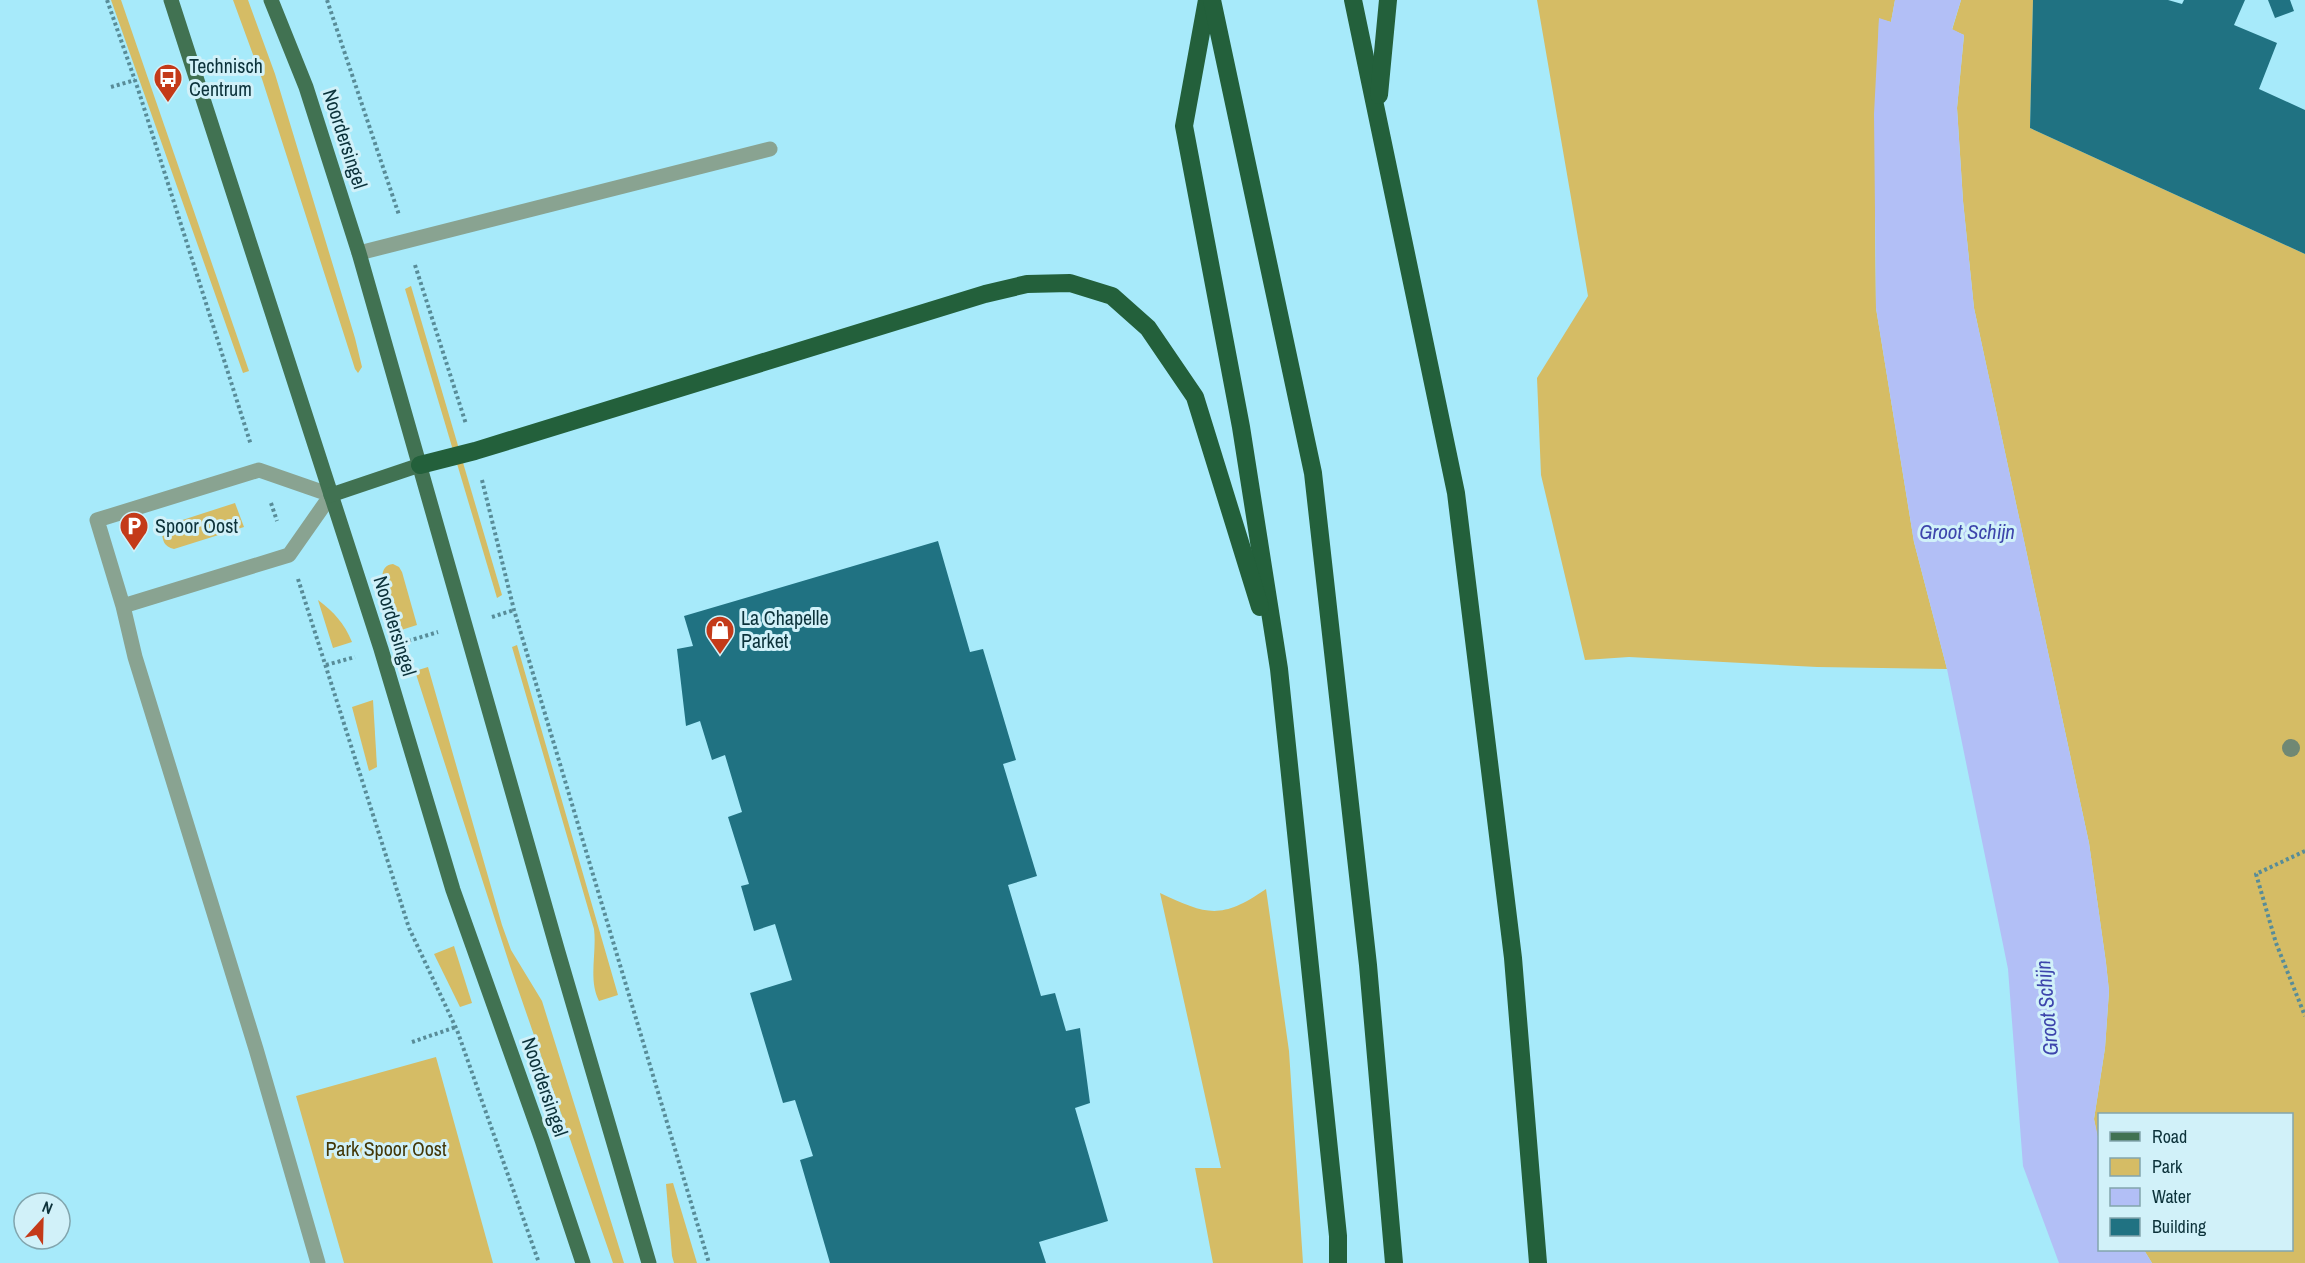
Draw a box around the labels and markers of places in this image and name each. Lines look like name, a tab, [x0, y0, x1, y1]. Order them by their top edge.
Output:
place label: Technisch Centrum	[189, 52, 263, 102]
bus stop icon: Technisch Centrum	[152, 62, 184, 104]
parking icon: Spoor Oost	[118, 510, 150, 552]
place label: Spoor Oost	[155, 512, 238, 539]
place label: La Chapelle Parket	[741, 604, 829, 654]
shop icon: La Chapelle Parket	[704, 614, 736, 656]

